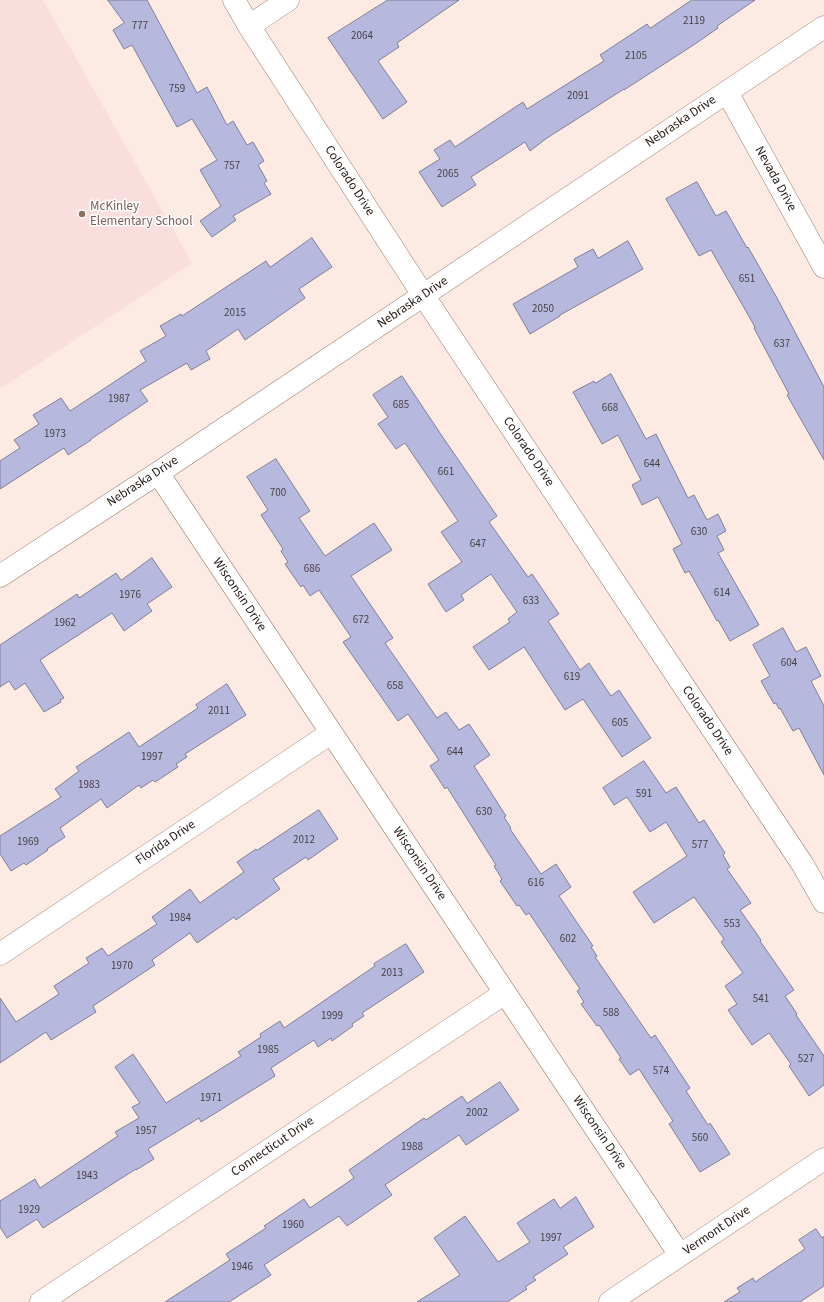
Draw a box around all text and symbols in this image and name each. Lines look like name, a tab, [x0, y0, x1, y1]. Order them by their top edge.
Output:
house number: 2119	[683, 15, 705, 29]
house number: 777	[132, 20, 148, 34]
house number: 2064	[351, 30, 373, 44]
house number: 2105	[625, 50, 647, 64]
house number: 759	[169, 83, 185, 97]
house number: 2091	[567, 90, 589, 104]
street label: Nebraska Drive	[643, 93, 719, 151]
street label: Colorado Drive	[321, 143, 377, 219]
street label: Nevada Drive	[751, 144, 799, 214]
house number: 757	[224, 160, 240, 174]
house number: 2065	[437, 168, 459, 182]
place label: McKinley Elementary School	[90, 199, 192, 230]
marker: McKinley Elementary School	[77, 209, 87, 219]
house number: 651	[739, 273, 755, 287]
street label: Nebraska Drive	[375, 274, 451, 332]
house number: 2050	[532, 303, 554, 317]
house number: 2015	[224, 307, 246, 321]
house number: 637	[774, 338, 790, 352]
house number: 1987	[108, 393, 130, 407]
house number: 685	[393, 399, 409, 413]
house number: 668	[602, 402, 618, 416]
street label: Colorado Drive	[499, 414, 557, 490]
house number: 1973	[44, 428, 66, 442]
street label: Nebraska Drive	[104, 453, 182, 511]
house number: 644	[644, 458, 660, 472]
house number: 661	[438, 466, 454, 480]
house number: 700	[270, 487, 286, 501]
house number: 630	[691, 526, 707, 540]
house number: 647	[470, 538, 486, 552]
street label: Wisconsin Drive	[209, 555, 269, 635]
house number: 686	[304, 563, 320, 577]
house number: 614	[714, 587, 730, 601]
house number: 1976	[119, 589, 141, 603]
house number: 633	[523, 595, 539, 609]
house number: 672	[353, 614, 369, 628]
house number: 1962	[54, 617, 76, 631]
house number: 604	[781, 657, 797, 671]
house number: 619	[564, 671, 580, 685]
house number: 658	[387, 680, 403, 694]
street label: Colorado Drive	[678, 683, 736, 759]
house number: 2011	[208, 705, 230, 719]
house number: 605	[612, 717, 628, 731]
house number: 644	[447, 746, 463, 760]
house number: 1997	[141, 751, 163, 765]
house number: 1983	[78, 779, 100, 793]
house number: 591	[636, 788, 652, 802]
house number: 630	[476, 806, 492, 820]
street label: Florida Drive	[133, 817, 199, 869]
street label: Wisconsin Drive	[389, 824, 449, 904]
house number: 2012	[293, 834, 315, 848]
house number: 1969	[17, 836, 39, 850]
house number: 577	[692, 839, 708, 853]
house number: 616	[528, 877, 544, 891]
house number: 1984	[169, 912, 191, 926]
house number: 553	[724, 918, 740, 932]
house number: 602	[560, 933, 576, 947]
house number: 1970	[111, 960, 133, 974]
house number: 2013	[381, 967, 403, 981]
house number: 541	[753, 993, 769, 1007]
house number: 588	[603, 1007, 619, 1021]
house number: 1999	[321, 1010, 343, 1024]
house number: 1985	[257, 1044, 279, 1058]
house number: 527	[798, 1053, 814, 1067]
house number: 574	[653, 1065, 669, 1079]
house number: 1971	[200, 1092, 222, 1106]
street label: Wisconsin Drive	[569, 1093, 629, 1173]
house number: 2002	[466, 1107, 488, 1121]
street label: Connecticut Drive	[229, 1113, 317, 1181]
house number: 1957	[135, 1125, 157, 1139]
house number: 560	[692, 1132, 708, 1146]
house number: 1988	[401, 1141, 423, 1155]
house number: 1943	[76, 1170, 98, 1184]
street label: Vermont Drive	[680, 1203, 754, 1259]
house number: 1929	[18, 1204, 40, 1218]
house number: 1960	[282, 1219, 304, 1233]
house number: 1997	[540, 1232, 562, 1246]
house number: 1946	[231, 1261, 253, 1275]

